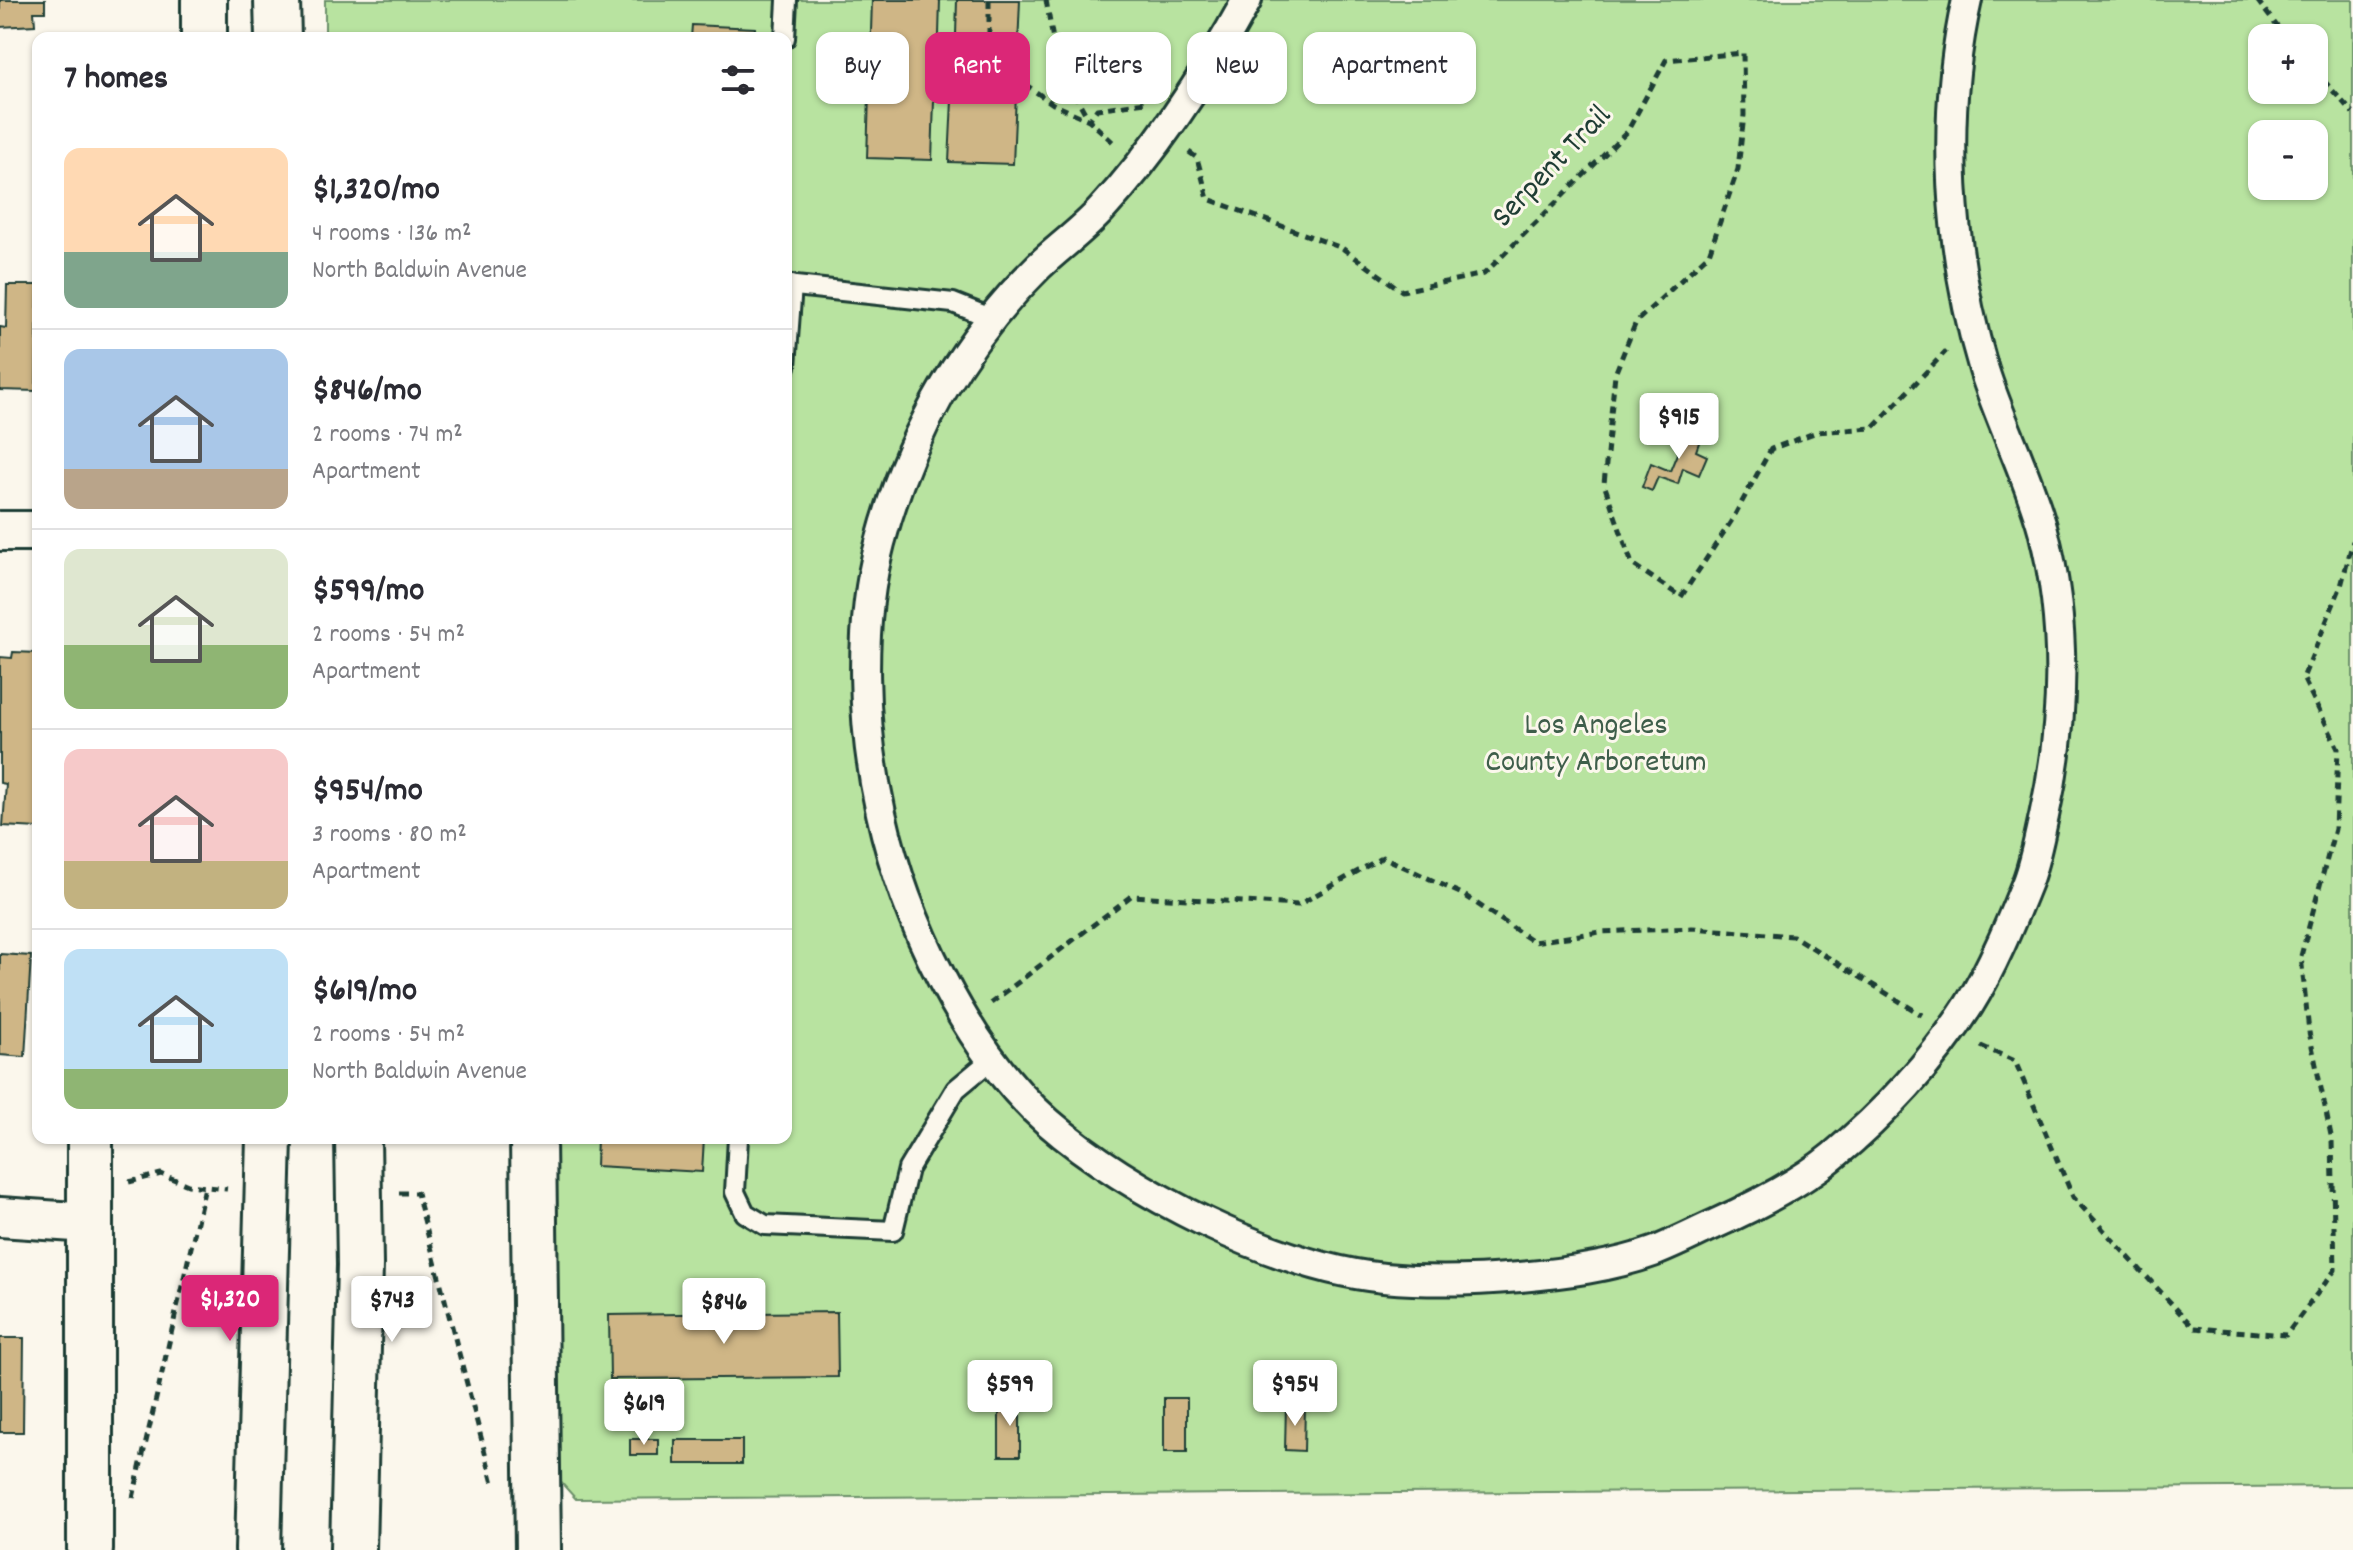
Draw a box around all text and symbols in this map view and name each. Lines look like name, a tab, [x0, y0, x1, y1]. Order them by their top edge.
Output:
map controls	[2248, 24, 2328, 200]
button: +	[2248, 24, 2328, 104]
chip: Buy	[816, 32, 909, 104]
chip: Rent	[925, 32, 1030, 104]
chip: Filters	[1046, 32, 1171, 104]
chip: New	[1187, 32, 1287, 104]
chip: Apartment	[1303, 32, 1476, 104]
text: 7 homes	[64, 56, 168, 105]
icon: filters	[716, 58, 760, 102]
street label: Serpent Trail	[1482, 96, 1624, 240]
button: −	[2248, 120, 2328, 200]
text: $1,320/mo	[312, 167, 440, 216]
icon: home	[128, 180, 224, 276]
text: 4 rooms · 136 m²	[312, 216, 471, 253]
text: North Baldwin Avenue	[312, 253, 527, 290]
text: $846/mo	[312, 368, 422, 417]
icon: home	[128, 381, 224, 477]
pin: $915	[1632, 393, 1726, 461]
text: $915	[1658, 400, 1700, 437]
text: 2 rooms · 74 m²	[312, 417, 463, 454]
text: Apartment	[312, 454, 421, 491]
text: $599/mo	[312, 568, 424, 617]
icon: home	[128, 581, 224, 677]
text: 2 rooms · 54 m²	[312, 617, 465, 654]
text: Apartment	[312, 654, 421, 691]
park label: Los Angeles County Arboretum	[1485, 704, 1707, 787]
text: $954/mo	[312, 768, 423, 817]
icon: home	[128, 781, 224, 877]
text: 3 rooms · 80 m²	[312, 817, 467, 854]
text: Apartment	[312, 854, 421, 891]
text: $619/mo	[312, 968, 417, 1017]
icon: home	[128, 981, 224, 1077]
text: 2 rooms · 54 m²	[312, 1017, 465, 1054]
text: North Baldwin Avenue	[312, 1054, 527, 1091]
pin: $1,320	[165, 1275, 295, 1343]
pin: $743	[345, 1276, 439, 1344]
pin: $846	[677, 1278, 771, 1346]
text: $1,320	[200, 1282, 260, 1319]
text: $743	[369, 1283, 415, 1320]
text: $846	[700, 1285, 748, 1322]
pin: $599	[963, 1360, 1057, 1428]
pin: $954	[1248, 1360, 1342, 1428]
text: $599	[985, 1367, 1035, 1404]
text: $954	[1271, 1367, 1319, 1404]
pin: $619	[597, 1379, 691, 1447]
text: $619	[622, 1386, 666, 1423]

